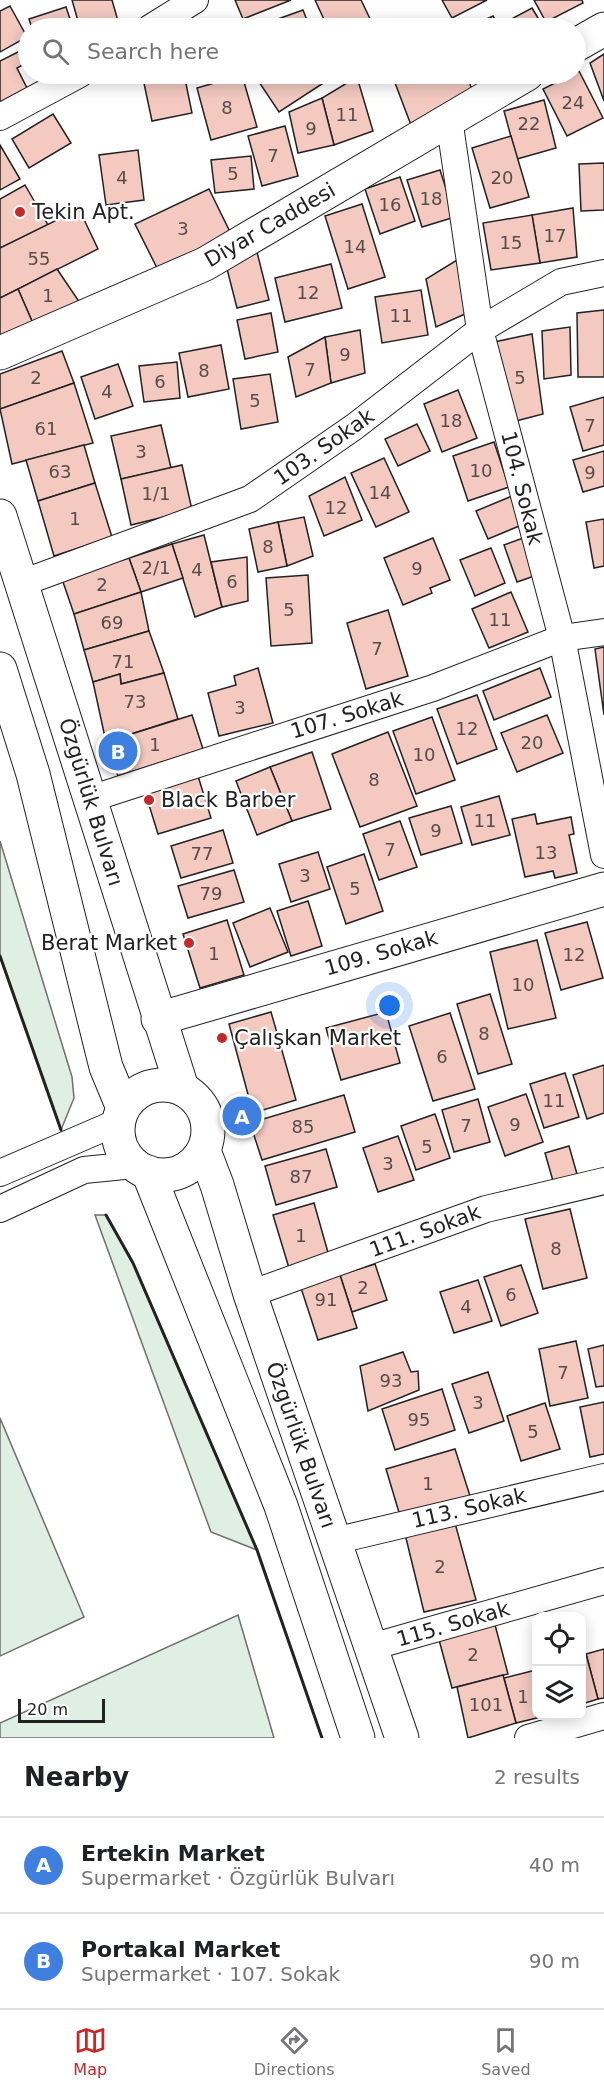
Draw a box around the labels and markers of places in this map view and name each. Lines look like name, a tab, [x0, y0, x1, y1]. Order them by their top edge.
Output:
place label: Tekin Apt.	[31, 200, 135, 224]
marker: Tekin Apt.	[13, 205, 27, 219]
pin: B	[98, 728, 138, 774]
place label: Black Barber	[161, 788, 296, 812]
marker: Black Barber	[142, 793, 156, 807]
place label: Berat Market	[41, 931, 177, 955]
marker: Berat Market	[182, 936, 196, 950]
place label: Çalışkan Market	[234, 1026, 401, 1050]
marker: Çalışkan Market	[215, 1031, 229, 1045]
pin: A	[222, 1094, 262, 1138]

